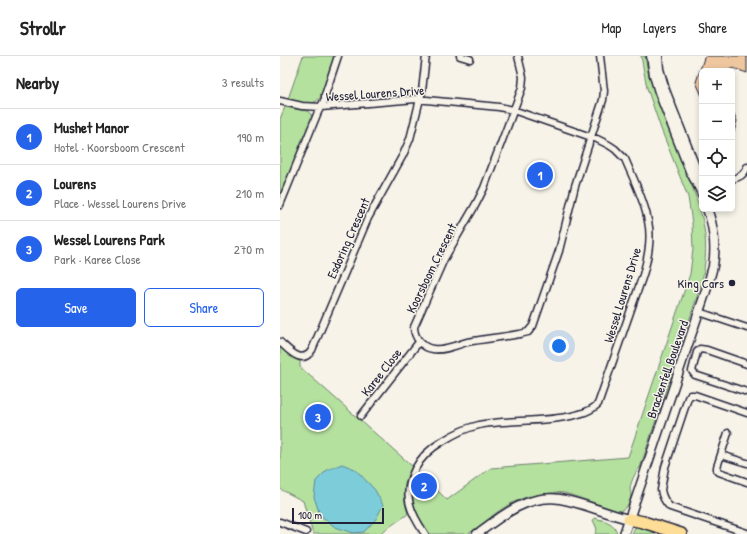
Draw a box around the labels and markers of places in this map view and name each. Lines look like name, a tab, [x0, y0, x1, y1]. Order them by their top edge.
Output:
pin: 1	[527, 160, 553, 190]
place label: King Cars	[677, 274, 724, 292]
marker: King Cars	[727, 278, 737, 288]
pin: 3	[305, 402, 331, 432]
pin: 2	[411, 471, 437, 501]

